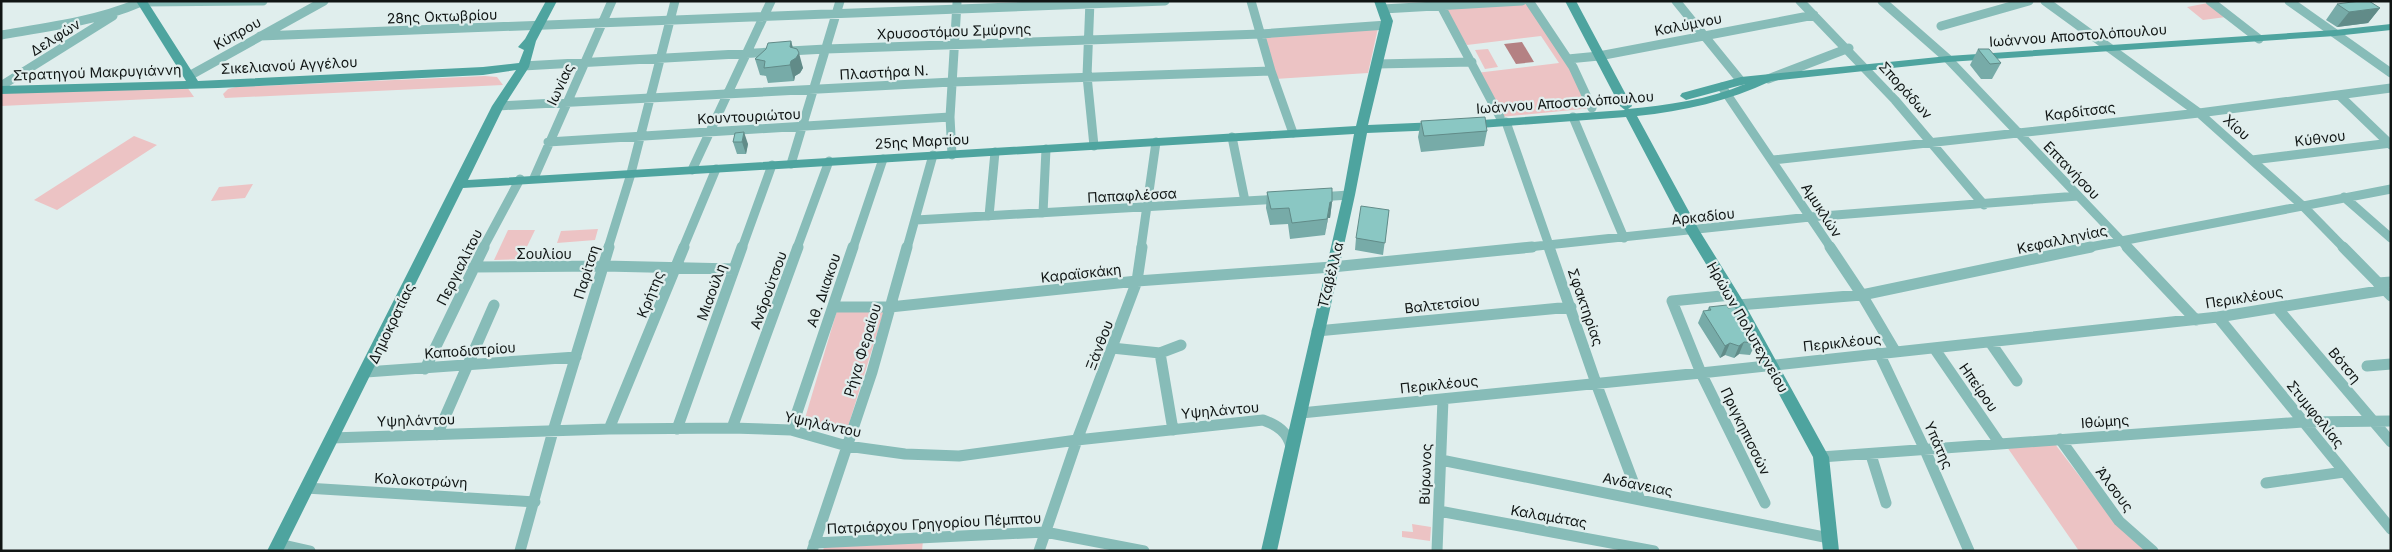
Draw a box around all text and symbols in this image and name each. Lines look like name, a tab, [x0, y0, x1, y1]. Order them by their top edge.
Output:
street label: 28ης Οκτωβρίου	[386, 6, 498, 26]
street label: Καλύμνου	[1653, 9, 1723, 39]
street label: Κύπρου	[210, 13, 264, 53]
street label: Δελφών	[27, 15, 83, 59]
street label: Χρυσοστόμου Σμύρνης	[876, 20, 1032, 42]
street label: Ιωάννου Αποστολόπουλου	[1989, 20, 2167, 50]
street label: Σικελιανού Αγγέλου	[220, 53, 358, 77]
street label: Σποράδων	[1876, 58, 1936, 122]
street label: Ιωνίας	[543, 60, 577, 108]
street label: Στρατηγού Μακρυγιάννη	[12, 61, 182, 83]
street label: Πλαστήρα Ν.	[839, 61, 929, 83]
street label: Ιωάννου Αποστολόπουλου	[1476, 87, 1654, 117]
street label: Καρδίτσας	[2044, 98, 2116, 124]
street label: Κουντουριώτου	[697, 105, 801, 127]
street label: Χίου	[2220, 111, 2254, 143]
street label: Κύθνου	[2294, 126, 2346, 150]
street label: 25ης Μαρτίου	[874, 130, 970, 152]
street label: Επτανήσου	[2040, 138, 2104, 202]
street label: Αμυκλών	[1798, 180, 1846, 240]
street label: Παπαφλέσσα	[1087, 184, 1177, 206]
street label: Αρκαδίου	[1670, 204, 1736, 228]
street label: Κεφαλληνίας	[2015, 221, 2109, 257]
street label: Περγιαλίτου	[433, 226, 485, 308]
street label: Τζαβέλλα	[1314, 240, 1346, 310]
street label: Παρίτση	[570, 243, 602, 301]
street label: Σουλίου	[516, 245, 572, 262]
street label: Ανδρούτσου	[746, 249, 790, 331]
street label: Αθ. Διιακου	[802, 251, 844, 329]
street label: Ηρώων Πολυτεχνείου	[1704, 259, 1792, 395]
street label: Καραϊσκάκη	[1040, 260, 1122, 286]
street label: Μιαούλη	[693, 261, 729, 323]
street label: Σφακτηρίας	[1565, 266, 1607, 348]
street label: Κρήτης	[633, 268, 667, 320]
street label: Δημοκρατίας	[364, 280, 418, 366]
street label: Περικλέους	[2204, 282, 2284, 312]
street label: Βαλτετσίου	[1403, 292, 1481, 316]
street label: Ρήγα Φεραίου	[840, 301, 884, 399]
street label: Ξάνθου	[1082, 318, 1116, 372]
street label: Περικλέους	[1802, 329, 1882, 355]
street label: Καποδιστρίου	[424, 338, 516, 362]
street label: Βότση	[2325, 344, 2365, 386]
street label: Ηπείρου	[1956, 359, 2002, 415]
street label: Περικλέους	[1399, 371, 1479, 397]
street label: Στυμφαλίας	[2284, 377, 2348, 451]
street label: Πριγκηπισσών	[1717, 384, 1775, 478]
street label: Υψηλάντου	[1180, 398, 1260, 422]
street label: Υψηλάντου	[783, 408, 863, 440]
street label: Υψηλάντου	[377, 410, 455, 430]
street label: Ιθώμης	[2080, 411, 2130, 431]
street label: Υπάτης	[1921, 419, 1957, 471]
street label: Βύρωνος	[1415, 443, 1435, 505]
street label: Άλσους	[2093, 463, 2137, 515]
street label: Κολοκοτρώνη	[374, 469, 468, 491]
street label: Ανδανειας	[1601, 469, 1675, 499]
street label: Καλαμάτας	[1509, 501, 1589, 531]
street label: Πατριάρχου Γρηγορίου Πέμπτου	[826, 509, 1042, 537]

